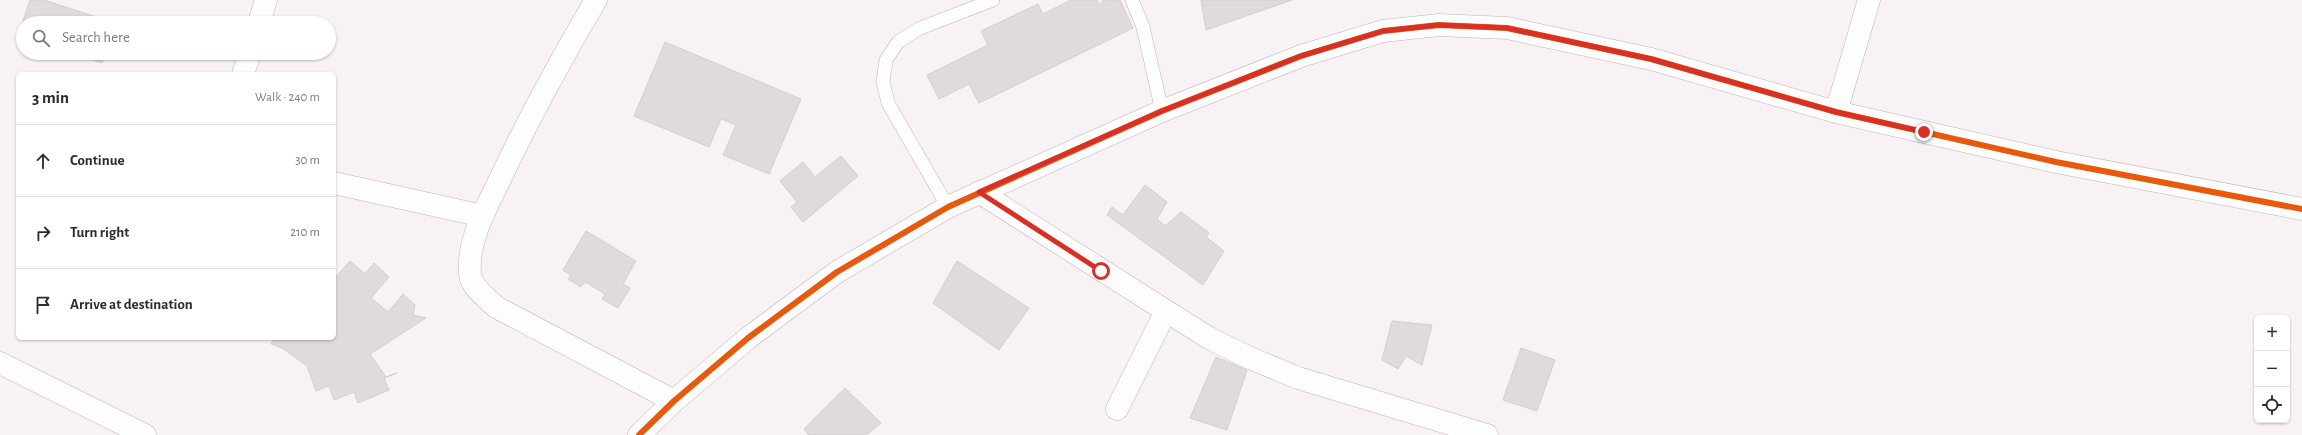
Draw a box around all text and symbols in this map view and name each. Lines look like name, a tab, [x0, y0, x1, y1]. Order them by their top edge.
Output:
search box	[16, 16, 336, 60]
icon: search	[30, 27, 52, 49]
text: Search here	[62, 30, 130, 45]
text: 3 min	[32, 89, 69, 106]
text: Walk · 240 m	[255, 91, 320, 104]
route end	[1915, 123, 1933, 141]
icon: ahead	[32, 150, 54, 172]
text: Continue	[70, 153, 125, 168]
text: 30 m	[295, 154, 320, 167]
icon: right	[32, 222, 54, 244]
text: Turn right	[70, 225, 129, 240]
text: 210 m	[290, 226, 320, 239]
route start	[1092, 262, 1110, 280]
icon: arrive	[32, 294, 54, 316]
text: Arrive at destination	[70, 297, 193, 312]
map controls	[2254, 315, 2290, 423]
button: +	[2254, 315, 2290, 351]
button: −	[2254, 351, 2290, 387]
button: locate	[2254, 387, 2290, 423]

